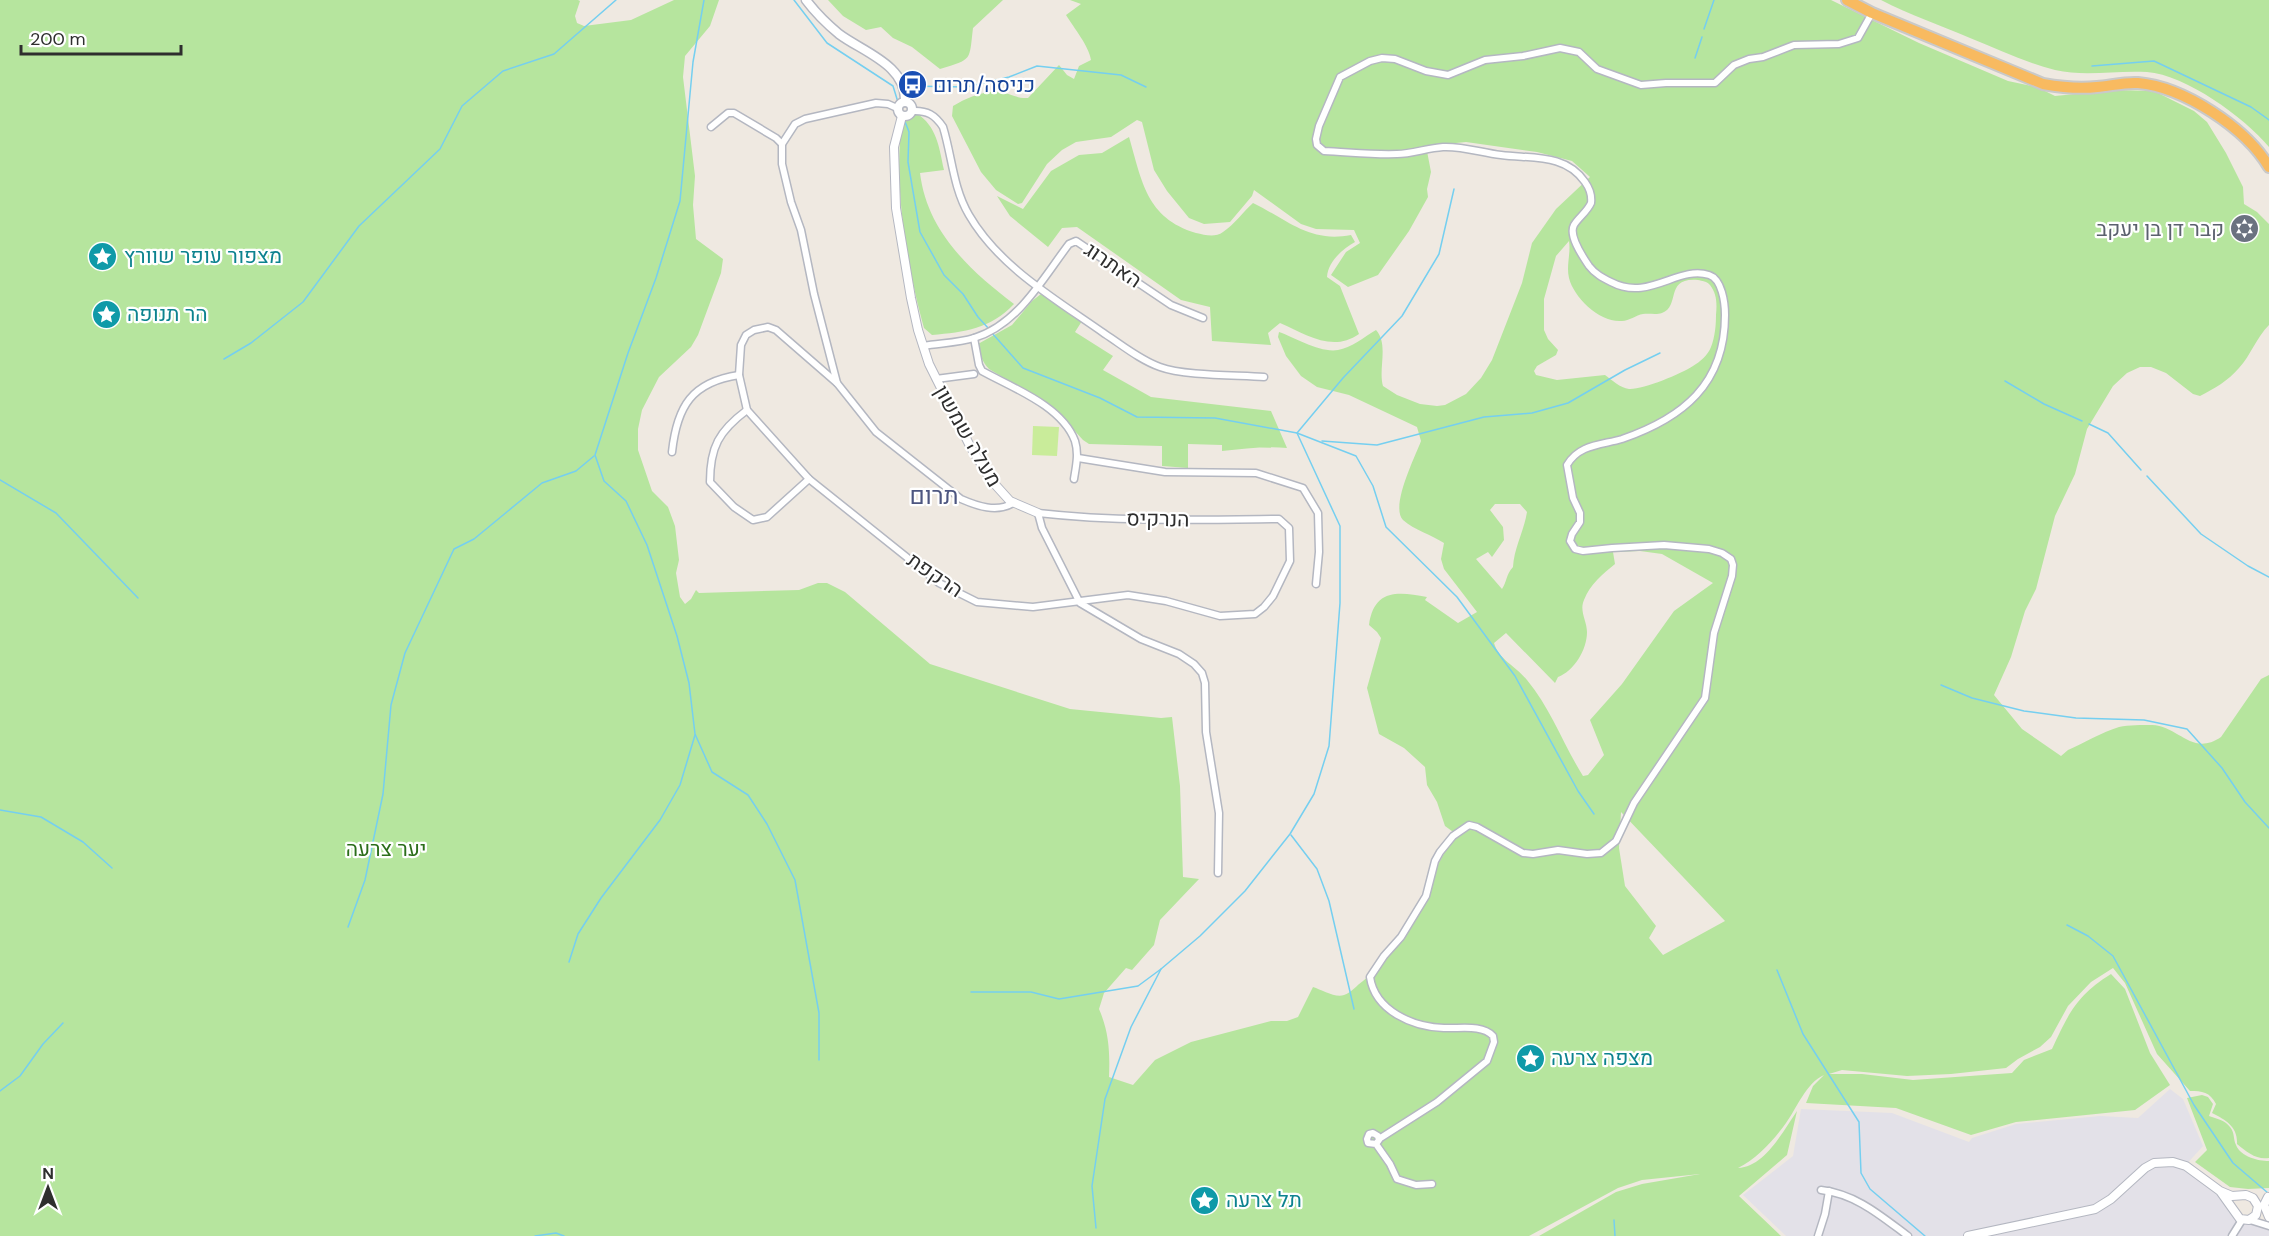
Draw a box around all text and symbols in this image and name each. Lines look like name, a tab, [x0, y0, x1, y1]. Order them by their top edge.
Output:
scale bar	[21, 18, 182, 56]
text: 200 m	[30, 27, 86, 51]
bus stop icon: כניסה/תרום	[896, 69, 928, 101]
place label: כניסה/תרום	[933, 71, 1035, 99]
synagogue icon: קבר דן בן יעקב	[2229, 213, 2261, 245]
place label: קבר דן בן יעקב	[2096, 215, 2224, 243]
street label: האתרוג	[1079, 236, 1147, 294]
place icon: מצפור עופר שוורץ	[87, 240, 119, 272]
place label: מצפור עופר שוורץ	[124, 242, 282, 270]
place icon: הר תנופה	[90, 298, 122, 330]
place label: הר תנופה	[127, 300, 208, 328]
street label: מעלה שמשון	[928, 380, 1008, 492]
district label: תרום	[909, 480, 959, 511]
street label: הנרקיס	[1126, 504, 1190, 534]
street label: הרקפת	[901, 546, 969, 604]
park label: יער צרעה	[346, 835, 426, 863]
place icon: מצפה צרעה	[1514, 1042, 1546, 1074]
place label: מצפה צרעה	[1551, 1044, 1653, 1072]
north arrow	[18, 1158, 78, 1218]
text: N	[42, 1163, 54, 1184]
place icon: תל צרעה	[1189, 1184, 1221, 1216]
place label: תל צרעה	[1226, 1186, 1302, 1214]

